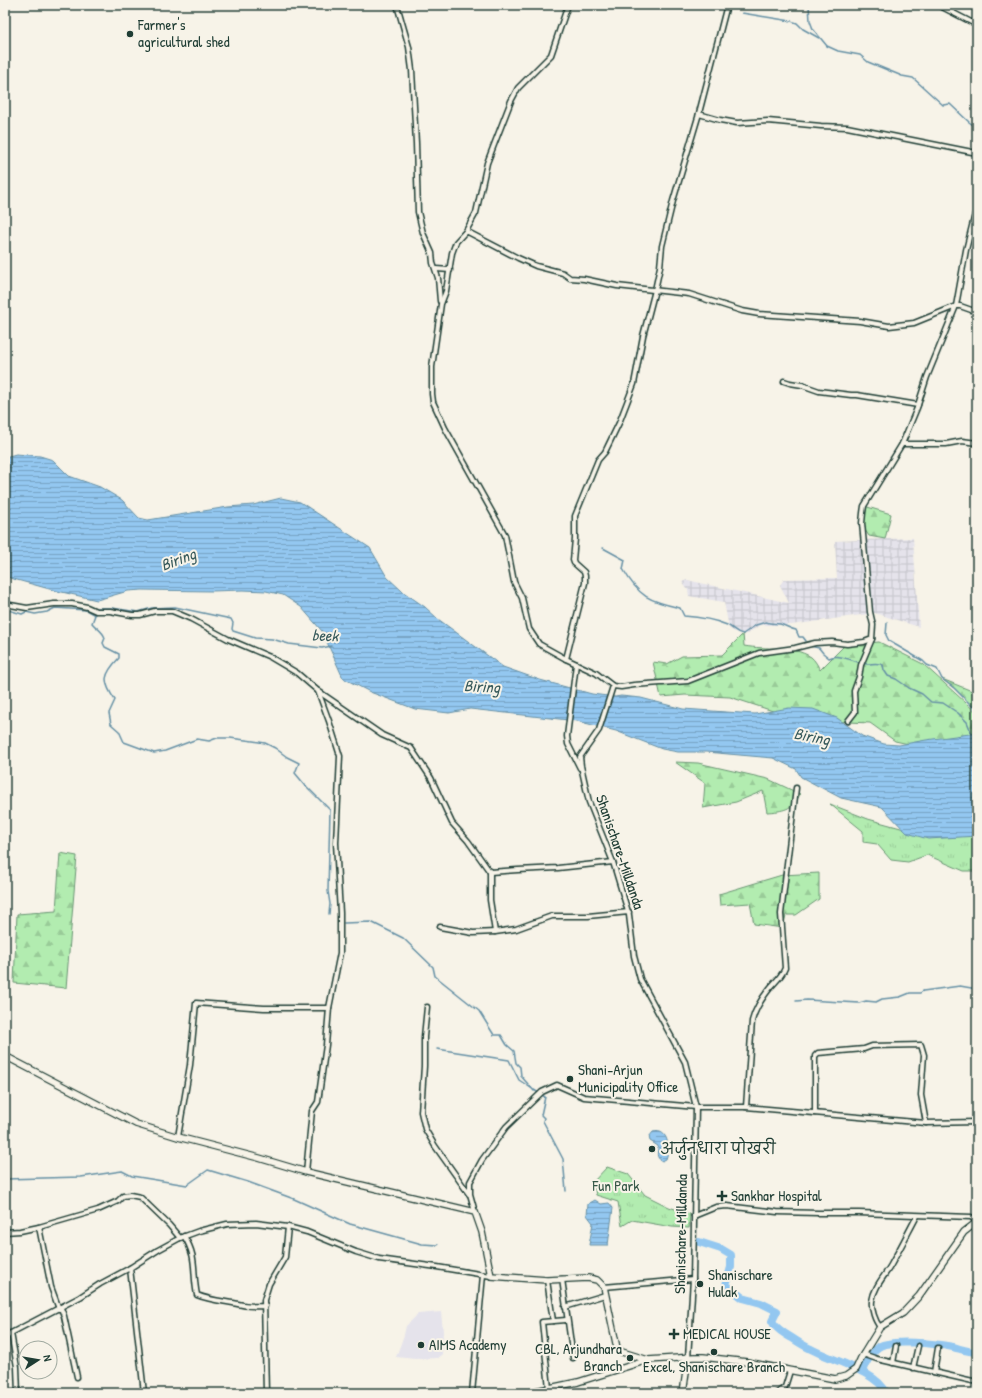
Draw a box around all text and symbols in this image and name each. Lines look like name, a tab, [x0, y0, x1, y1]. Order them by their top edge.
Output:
place label: Farmer's agricultural shed	[137, 14, 230, 52]
marker: Farmer's agricultural shed	[125, 29, 135, 39]
water label: Biring	[157, 542, 199, 576]
water label: beek	[312, 624, 340, 646]
water label: Biring	[464, 674, 501, 698]
water label: Biring	[792, 722, 833, 750]
street label: Shanischare-Milldanda	[591, 792, 650, 912]
place label: Shani-Arjun Municipality Office	[578, 1059, 678, 1097]
marker: Shani-Arjun Municipality Office	[565, 1074, 575, 1084]
place label: अर्जुनधारा पोखरी	[660, 1137, 776, 1160]
marker: अर्जुनधारा पोखरी	[647, 1144, 657, 1154]
street label: Shanischare-Milldanda	[669, 1174, 692, 1294]
park label: Fun Park	[592, 1175, 639, 1196]
place label: Sankhar Hospital	[731, 1185, 822, 1206]
marker: Sankhar Hospital	[716, 1190, 728, 1202]
place label: Shanischare Hulak	[708, 1264, 773, 1302]
marker: Shanischare Hulak	[695, 1279, 705, 1289]
place label: MEDICAL HOUSE	[683, 1323, 771, 1344]
marker: MEDICAL HOUSE	[668, 1328, 680, 1340]
place label: AIMS Academy	[429, 1334, 507, 1355]
place label: CBL, Arjundhara Branch	[535, 1338, 622, 1376]
north arrow	[18, 1340, 58, 1380]
marker: AIMS Academy	[416, 1340, 426, 1350]
marker: Excel, Shanischare Branch	[709, 1347, 719, 1357]
marker: CBL, Arjundhara Branch	[625, 1353, 635, 1363]
text: N	[40, 1354, 55, 1362]
place label: Excel, Shanischare Branch	[643, 1356, 785, 1377]

